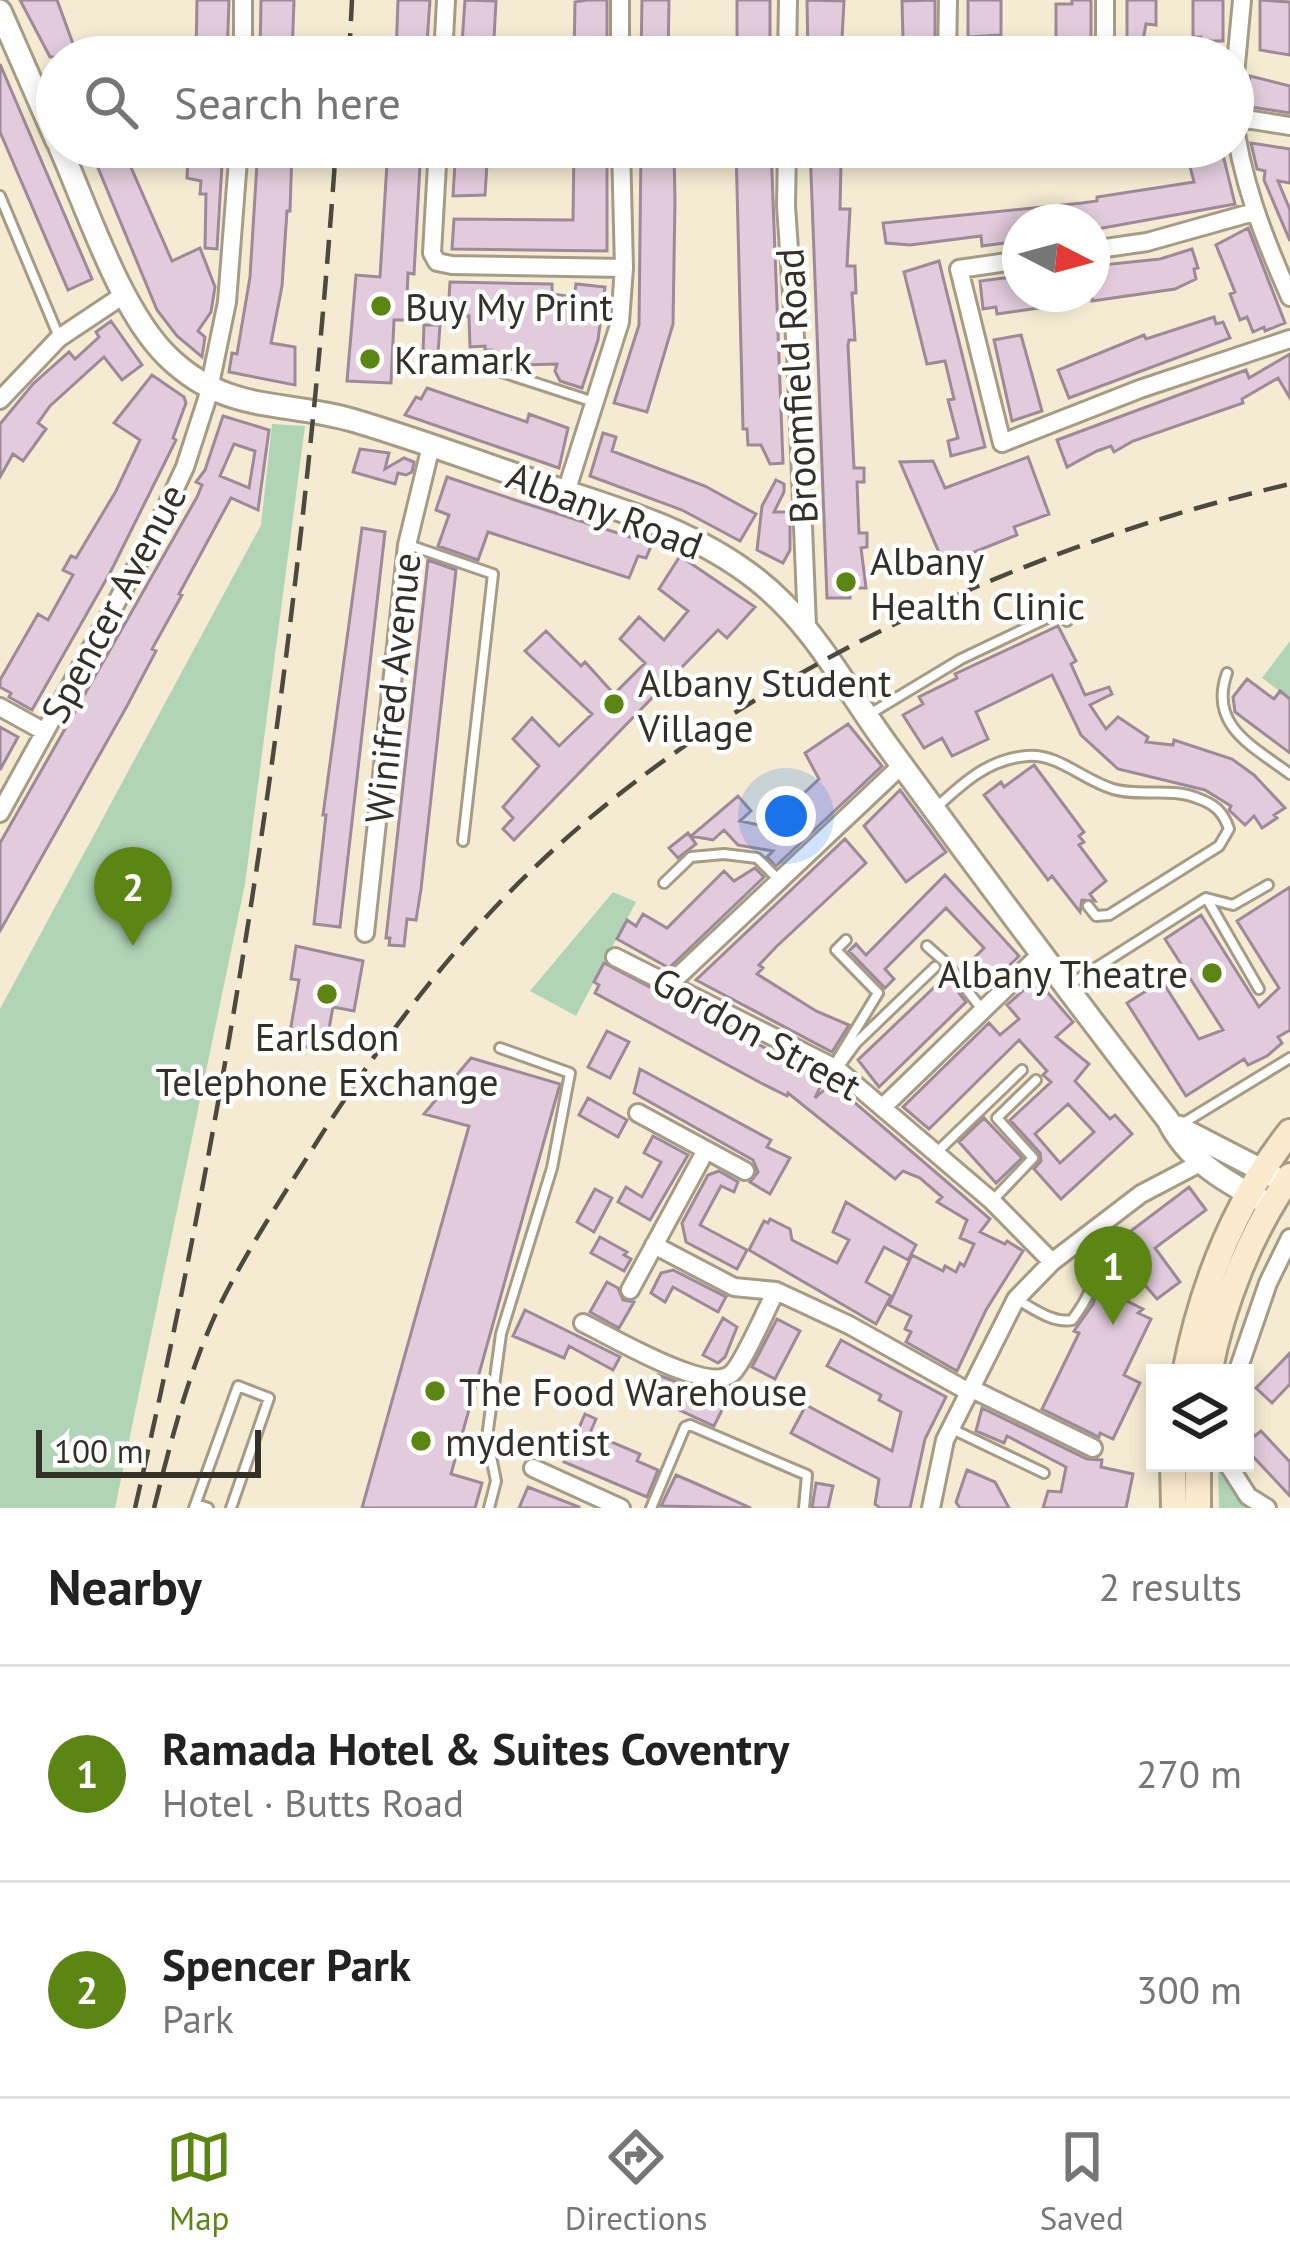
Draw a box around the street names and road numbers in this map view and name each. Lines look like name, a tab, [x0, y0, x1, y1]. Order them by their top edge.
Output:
street label: Broomfield Road	[763, 247, 829, 525]
street label: Albany Road	[500, 449, 710, 571]
street label: Spencer Avenue	[29, 475, 197, 731]
street label: Winifred Avenue	[352, 550, 432, 826]
street label: Gordon Street	[643, 955, 871, 1111]

